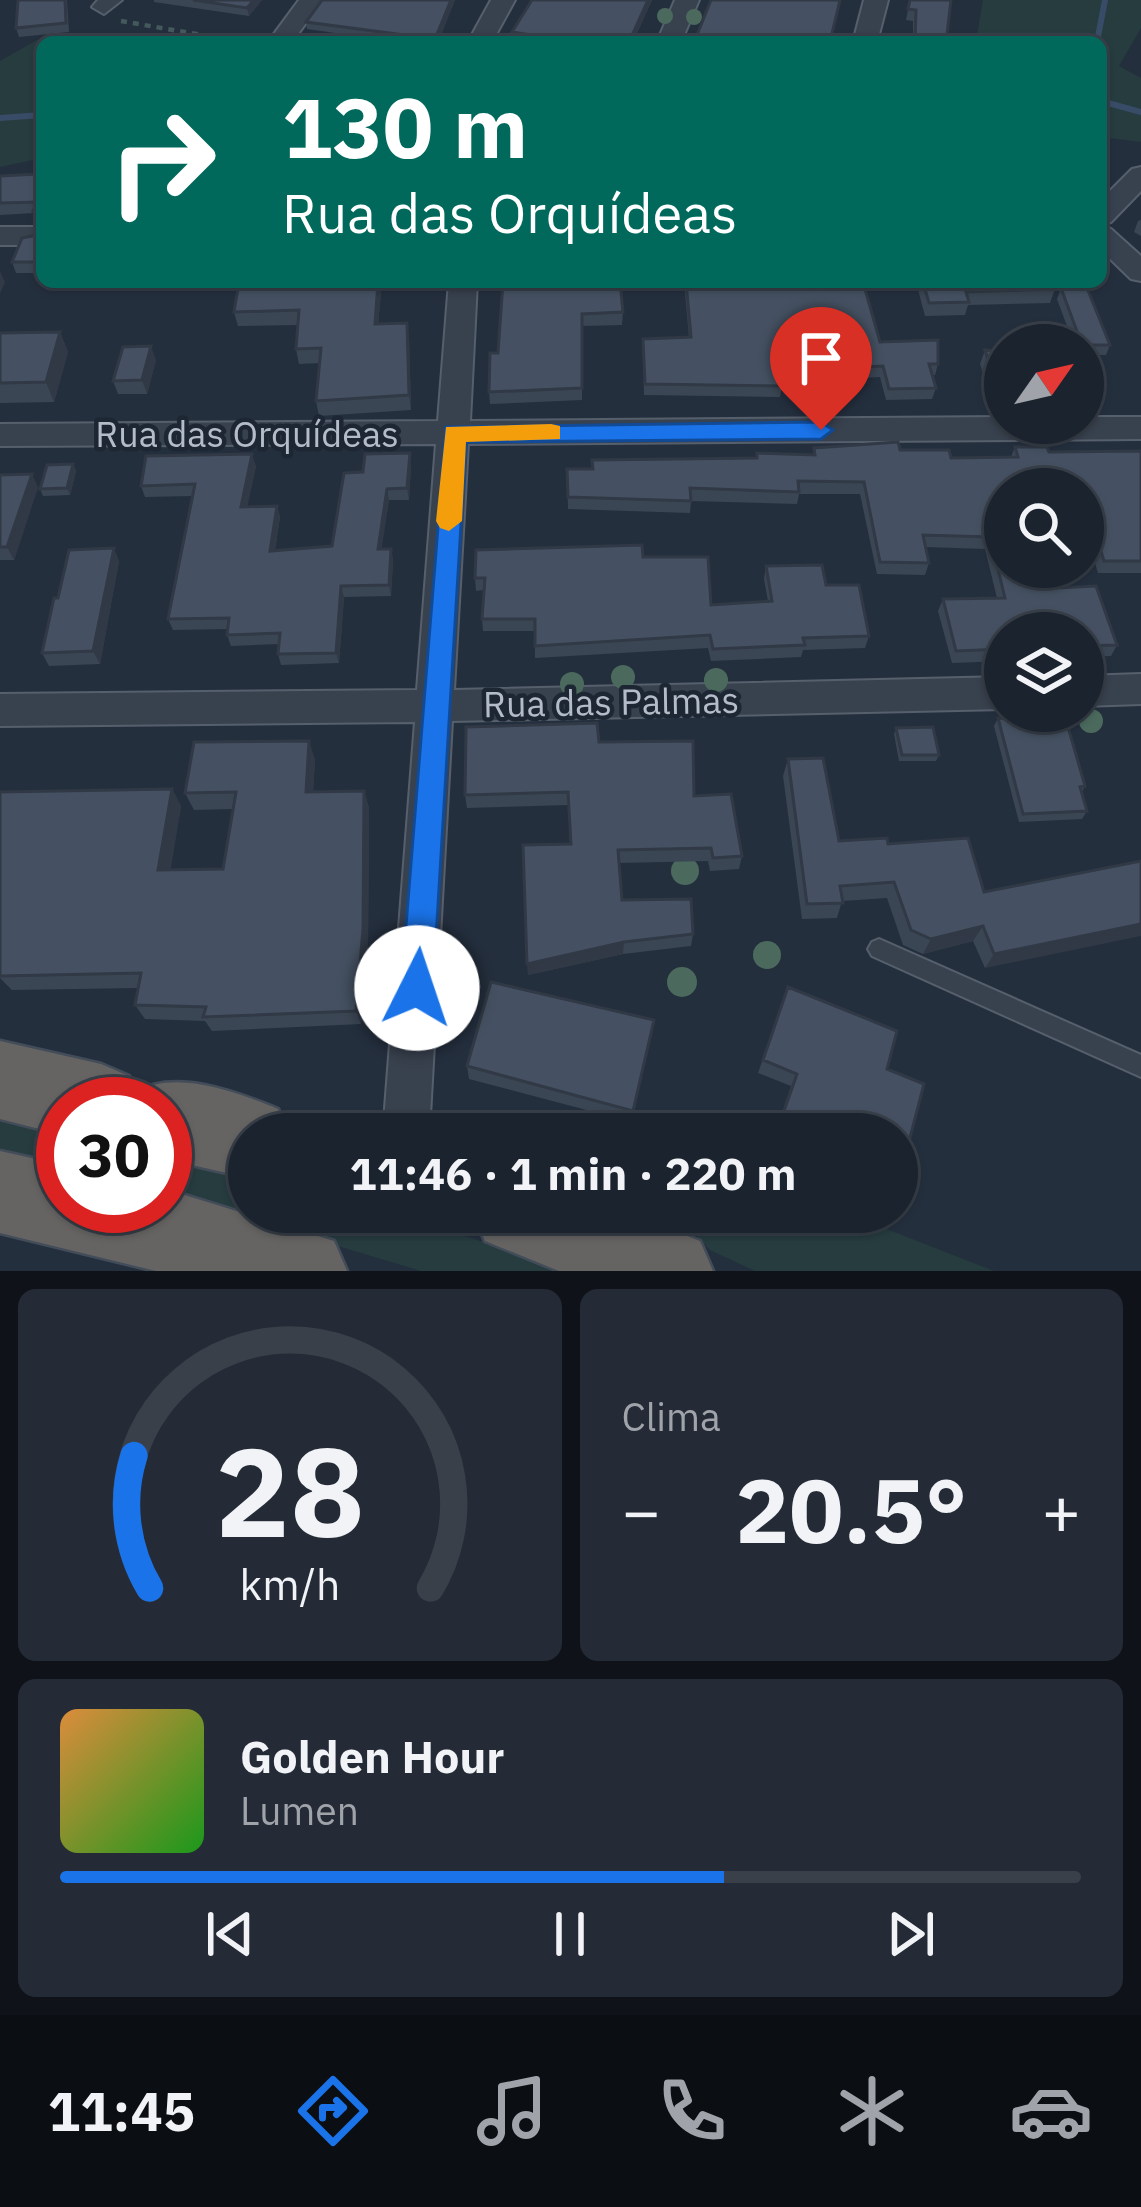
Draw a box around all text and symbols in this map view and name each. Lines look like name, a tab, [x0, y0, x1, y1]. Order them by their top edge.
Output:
text: 130 m	[282, 72, 528, 181]
icon: right	[84, 84, 240, 240]
text: Rua das Orquídeas	[282, 178, 737, 248]
pin	[770, 307, 872, 430]
north arrow	[984, 324, 1104, 444]
map controls	[984, 324, 1104, 732]
icon: arrive	[788, 325, 854, 391]
street label: Rua das Orquídeas	[95, 410, 399, 457]
button: search	[984, 468, 1104, 588]
button: layers	[984, 612, 1104, 732]
street label: Rua das Palmas	[483, 676, 739, 727]
position arrow	[354, 925, 480, 1051]
speed limit sign: 30	[36, 1077, 192, 1233]
text: 11:46 · 1 min · 220 m	[350, 1144, 796, 1202]
text: Clima	[622, 1391, 721, 1442]
text: 28	[215, 1409, 365, 1571]
text: 20.5°	[735, 1451, 967, 1568]
text: −	[622, 1467, 661, 1553]
text: +	[1041, 1467, 1081, 1553]
text: km/h	[239, 1556, 340, 1612]
text: Golden Hour	[240, 1727, 504, 1785]
text: Lumen	[240, 1785, 359, 1836]
icon: previous	[197, 1901, 263, 1967]
icon: pause	[537, 1901, 603, 1967]
icon: next	[878, 1901, 944, 1967]
icon: directions	[291, 2069, 375, 2153]
icon: music	[470, 2069, 554, 2153]
icon: phone	[650, 2069, 734, 2153]
icon: climate	[830, 2069, 914, 2153]
icon: car	[1009, 2069, 1093, 2153]
text: 11:45	[48, 2076, 195, 2146]

